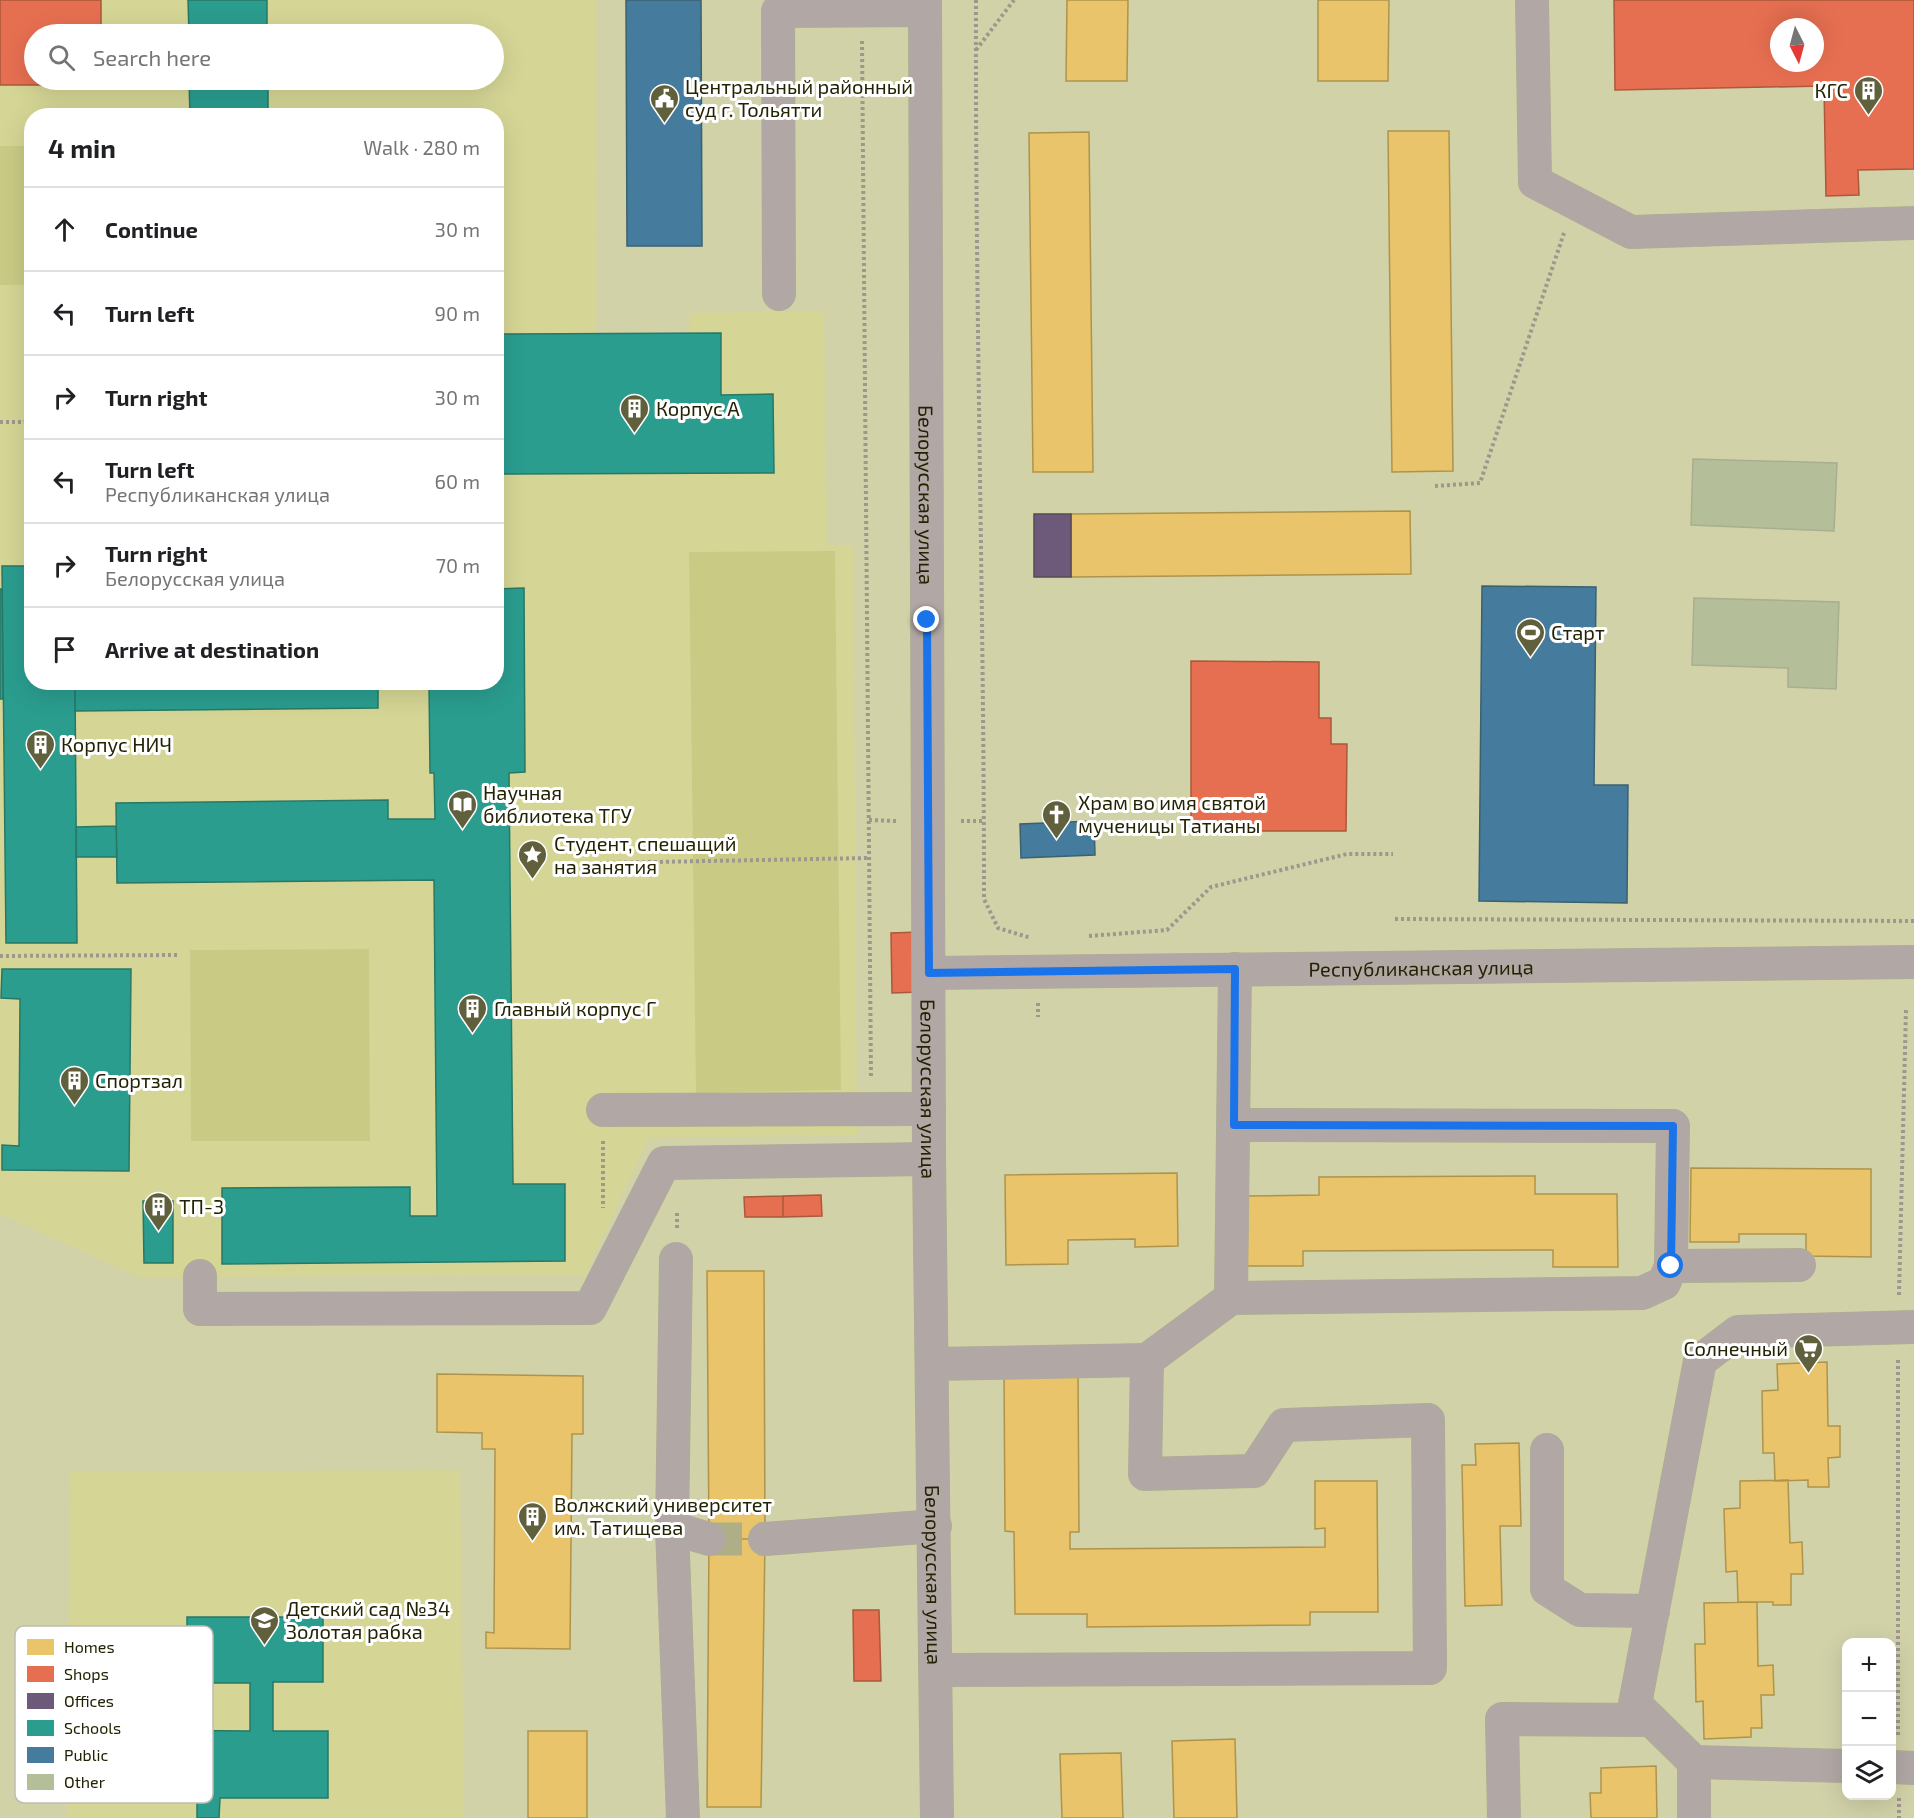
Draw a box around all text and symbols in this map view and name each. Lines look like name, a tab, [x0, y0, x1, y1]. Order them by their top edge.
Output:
north arrow	[1770, 18, 1824, 72]
search box	[24, 24, 504, 90]
icon: search	[45, 41, 78, 74]
text: Search here	[93, 44, 211, 70]
place label: Центральный районный суд г. Тольятти	[685, 74, 913, 122]
building icon: КГС	[1853, 74, 1885, 116]
place label: КГС	[1815, 78, 1848, 102]
public building icon: Центральный районный суд г. Тольятти	[648, 82, 680, 124]
text: 4 min	[48, 132, 116, 163]
text: Walk · 280 m	[363, 135, 480, 159]
icon: ahead	[48, 213, 81, 246]
text: Continue	[105, 216, 198, 242]
text: 30 m	[435, 217, 480, 241]
icon: left	[48, 297, 81, 330]
text: Turn left	[105, 300, 194, 326]
text: 90 m	[435, 301, 480, 325]
icon: right	[48, 381, 81, 414]
text: Turn right	[105, 384, 207, 410]
text: 30 m	[435, 385, 480, 409]
building icon: Корпус А	[619, 392, 651, 434]
place label: Корпус А	[656, 396, 740, 421]
street label: Белорусская улица	[914, 405, 939, 585]
text: Turn left	[105, 456, 194, 482]
icon: left	[48, 465, 81, 498]
text: 60 m	[435, 469, 480, 493]
text: Республиканская улица	[105, 482, 330, 506]
text: Turn right	[105, 540, 207, 566]
icon: right	[48, 549, 81, 582]
text: 70 m	[436, 553, 480, 577]
text: Белорусская улица	[105, 566, 285, 590]
route end	[913, 606, 939, 632]
sports icon: Старт	[1514, 616, 1546, 658]
place label: Старт	[1551, 620, 1605, 644]
icon: arrive	[48, 633, 81, 666]
text: Arrive at destination	[105, 636, 319, 662]
building icon: Корпус НИЧ	[24, 728, 56, 770]
place label: Корпус НИЧ	[61, 732, 172, 757]
place label: Научная библиотека ТГУ	[483, 780, 633, 827]
library icon: Научная библиотека ТГУ	[446, 788, 478, 830]
place label: Храм во имя святой мученицы Татианы	[1078, 790, 1266, 838]
church icon: Храм во имя святой мученицы Татианы	[1041, 798, 1073, 840]
place label: Студент, спешащий на занятия	[554, 831, 737, 878]
place icon: Студент, спешащий на занятия	[517, 838, 549, 880]
street label: Республиканская улица	[1308, 954, 1534, 981]
building icon: Главный корпус Г	[457, 992, 489, 1034]
place label: Главный корпус Г	[494, 996, 656, 1021]
street label: Белорусская улица	[916, 999, 941, 1179]
building icon: Спортзал	[58, 1064, 90, 1106]
place label: Спортзал	[95, 1068, 183, 1092]
building icon: ТП-3	[142, 1190, 174, 1232]
place label: ТП-3	[179, 1194, 224, 1218]
route start	[1657, 1252, 1683, 1278]
supermarket icon: Солнечный	[1793, 1332, 1825, 1374]
place label: Солнечный	[1683, 1336, 1788, 1360]
street label: Белорусская улица	[921, 1485, 947, 1665]
place label: Волжский университет им. Татищева	[554, 1492, 772, 1539]
building icon: Волжский университет им. Татищева	[517, 1500, 549, 1542]
place label: Детский сад №34 Золотая рабка	[286, 1596, 450, 1643]
school or university icon: Детский сад №34 Золотая рабка	[249, 1604, 281, 1646]
legend	[15, 1626, 213, 1803]
text: Homes	[64, 1637, 115, 1656]
map controls	[1842, 1638, 1896, 1800]
button: +	[1842, 1638, 1896, 1692]
text: Shops	[64, 1664, 109, 1683]
text: Offices	[64, 1691, 114, 1710]
button: −	[1842, 1692, 1896, 1746]
text: Schools	[64, 1718, 121, 1737]
text: Public	[64, 1745, 108, 1764]
button: layers	[1842, 1746, 1896, 1800]
text: Other	[64, 1772, 106, 1791]

